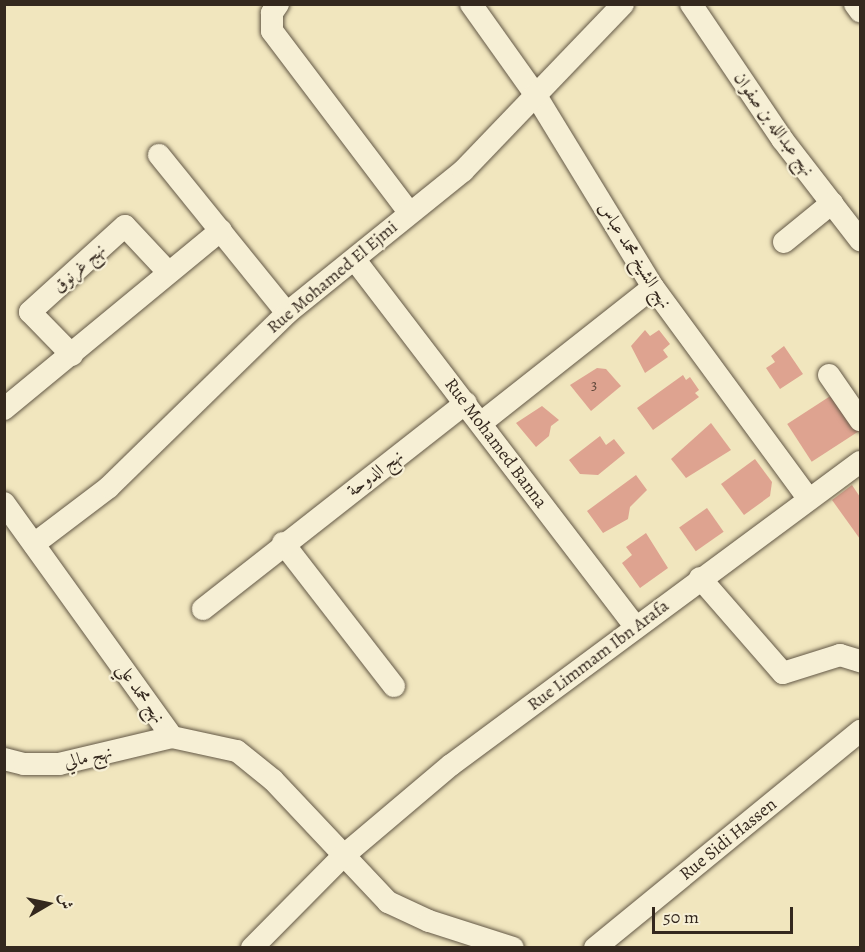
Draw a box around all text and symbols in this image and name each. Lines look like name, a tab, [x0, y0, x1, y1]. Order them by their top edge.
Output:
street label: نهج عبدالله بن صفوان	[729, 68, 819, 180]
street label: نهج الشيخ محمد عباس	[594, 198, 676, 312]
street label: Rue Mohamed El Ejmi	[262, 216, 402, 338]
street label: نهج غرنوق	[48, 239, 110, 297]
street label: Rue Mohamed Banna	[440, 374, 552, 512]
house number: 3	[591, 377, 597, 395]
street label: نهج الدوحة	[343, 445, 407, 501]
street label: Rue Limmam Ibn Arafa	[523, 595, 673, 715]
street label: نهج محمد علي	[112, 659, 170, 727]
street label: نهج مالي	[62, 741, 114, 773]
street label: Rue Sidi Hassen	[675, 793, 781, 885]
north arrow	[18, 874, 78, 934]
text: ش	[54, 892, 78, 911]
scale bar	[655, 895, 796, 933]
text: 50 m	[663, 905, 699, 929]

